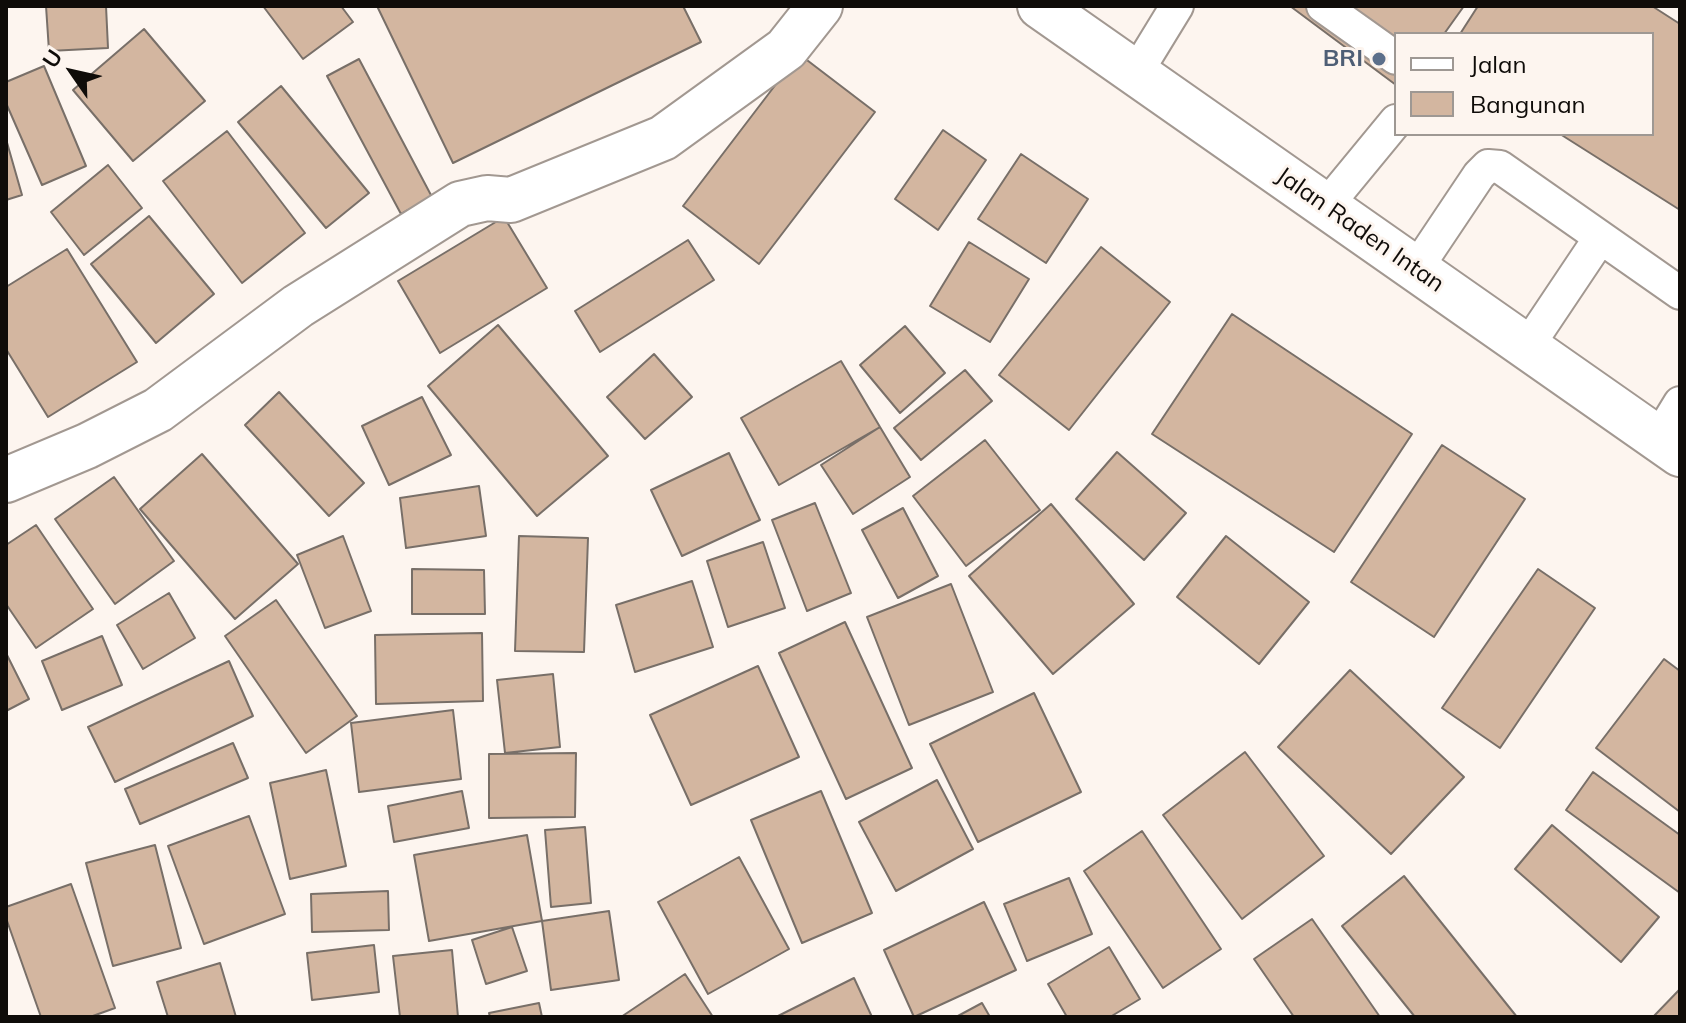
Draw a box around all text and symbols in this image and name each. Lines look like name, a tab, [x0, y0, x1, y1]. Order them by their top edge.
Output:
north arrow	[32, 32, 112, 112]
legend	[1394, 32, 1654, 136]
text: U	[36, 44, 68, 73]
place label: BRI	[1323, 45, 1363, 73]
text: Jalan	[1470, 49, 1526, 79]
marker: BRI	[1370, 50, 1388, 68]
text: Bangunan	[1470, 89, 1586, 119]
street label: Jalan Raden Intan	[1270, 161, 1450, 299]

